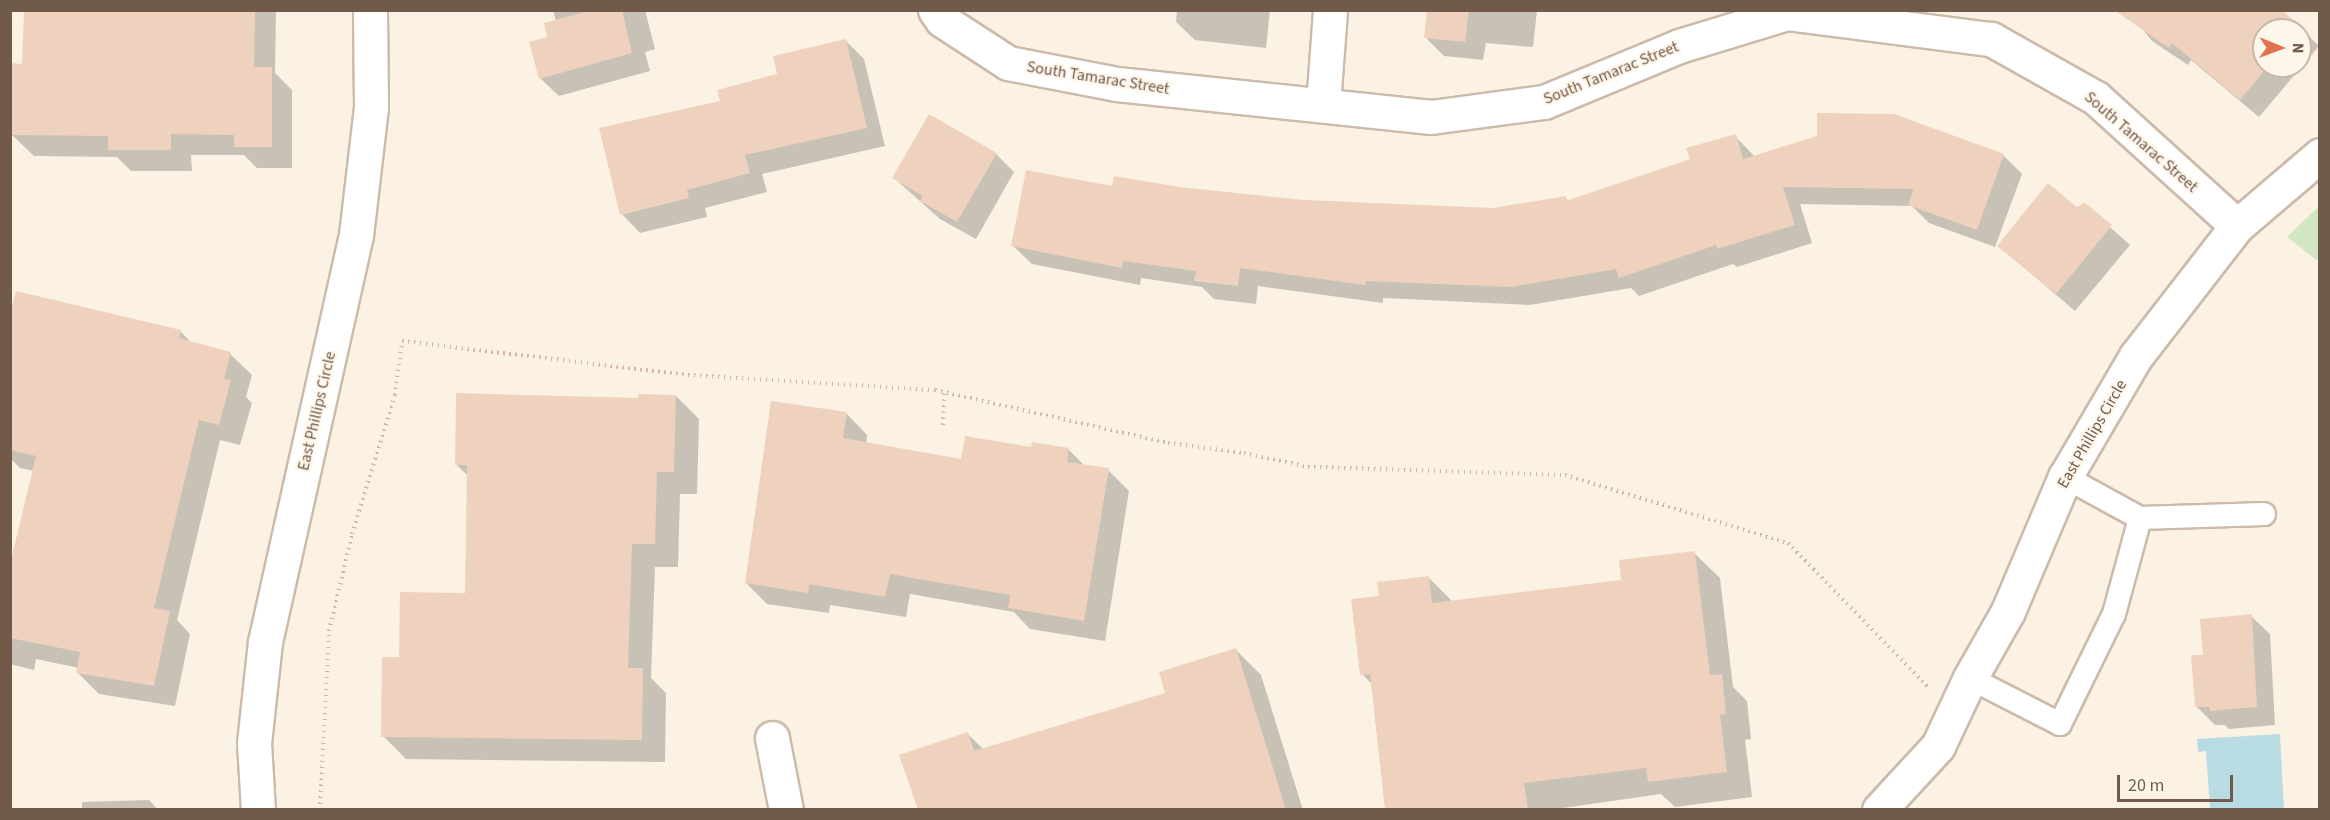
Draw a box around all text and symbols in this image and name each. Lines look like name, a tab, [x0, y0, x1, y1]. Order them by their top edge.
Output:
north arrow	[2252, 18, 2312, 78]
street label: South Tamarac Street	[1541, 37, 1681, 109]
text: N	[2287, 43, 2309, 54]
street label: South Tamarac Street	[1025, 57, 1171, 99]
street label: South Tamarac Street	[2080, 88, 2202, 196]
street label: East Phillips Circle	[294, 349, 340, 473]
street label: East Phillips Circle	[2053, 376, 2131, 492]
scale bar	[2120, 763, 2236, 801]
text: 20 m	[2128, 773, 2164, 798]

